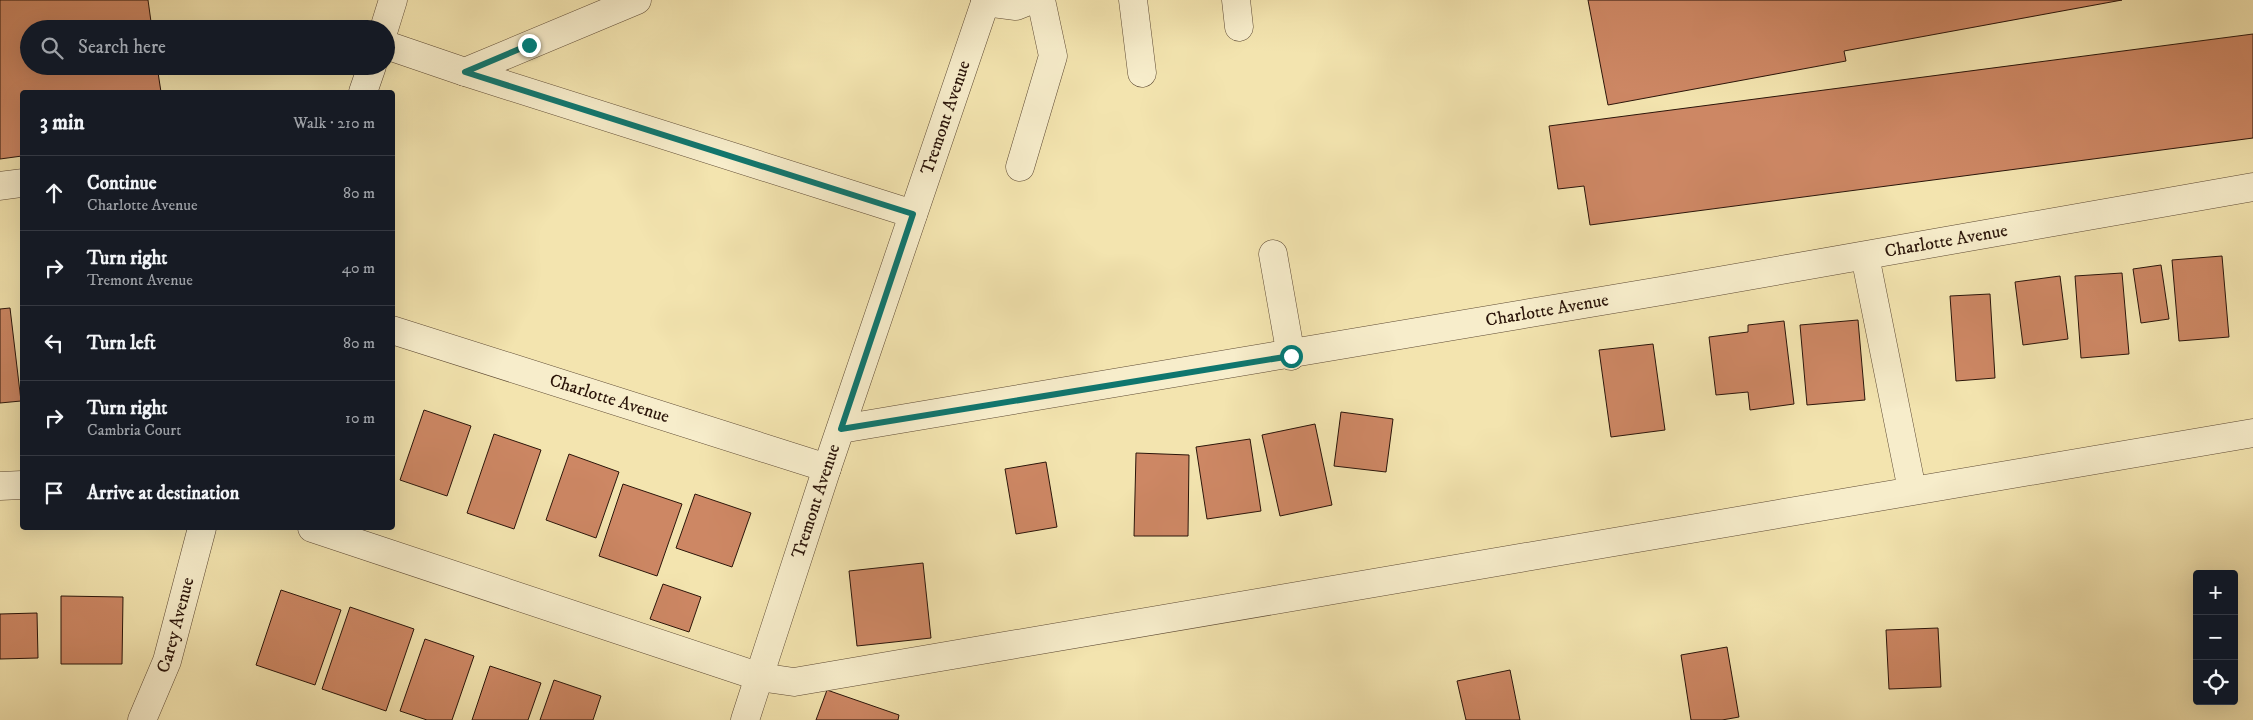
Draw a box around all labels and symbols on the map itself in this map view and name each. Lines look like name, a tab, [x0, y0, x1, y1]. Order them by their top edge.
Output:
route end	[518, 34, 541, 57]
street label: Tremont Avenue	[916, 58, 976, 178]
street label: Charlotte Avenue	[1883, 220, 2009, 263]
street label: Charlotte Avenue	[1484, 289, 1610, 332]
route start	[1280, 345, 1303, 368]
street label: Charlotte Avenue	[547, 370, 672, 428]
street label: Tremont Avenue	[787, 441, 845, 561]
street label: Carey Avenue	[152, 575, 200, 676]

